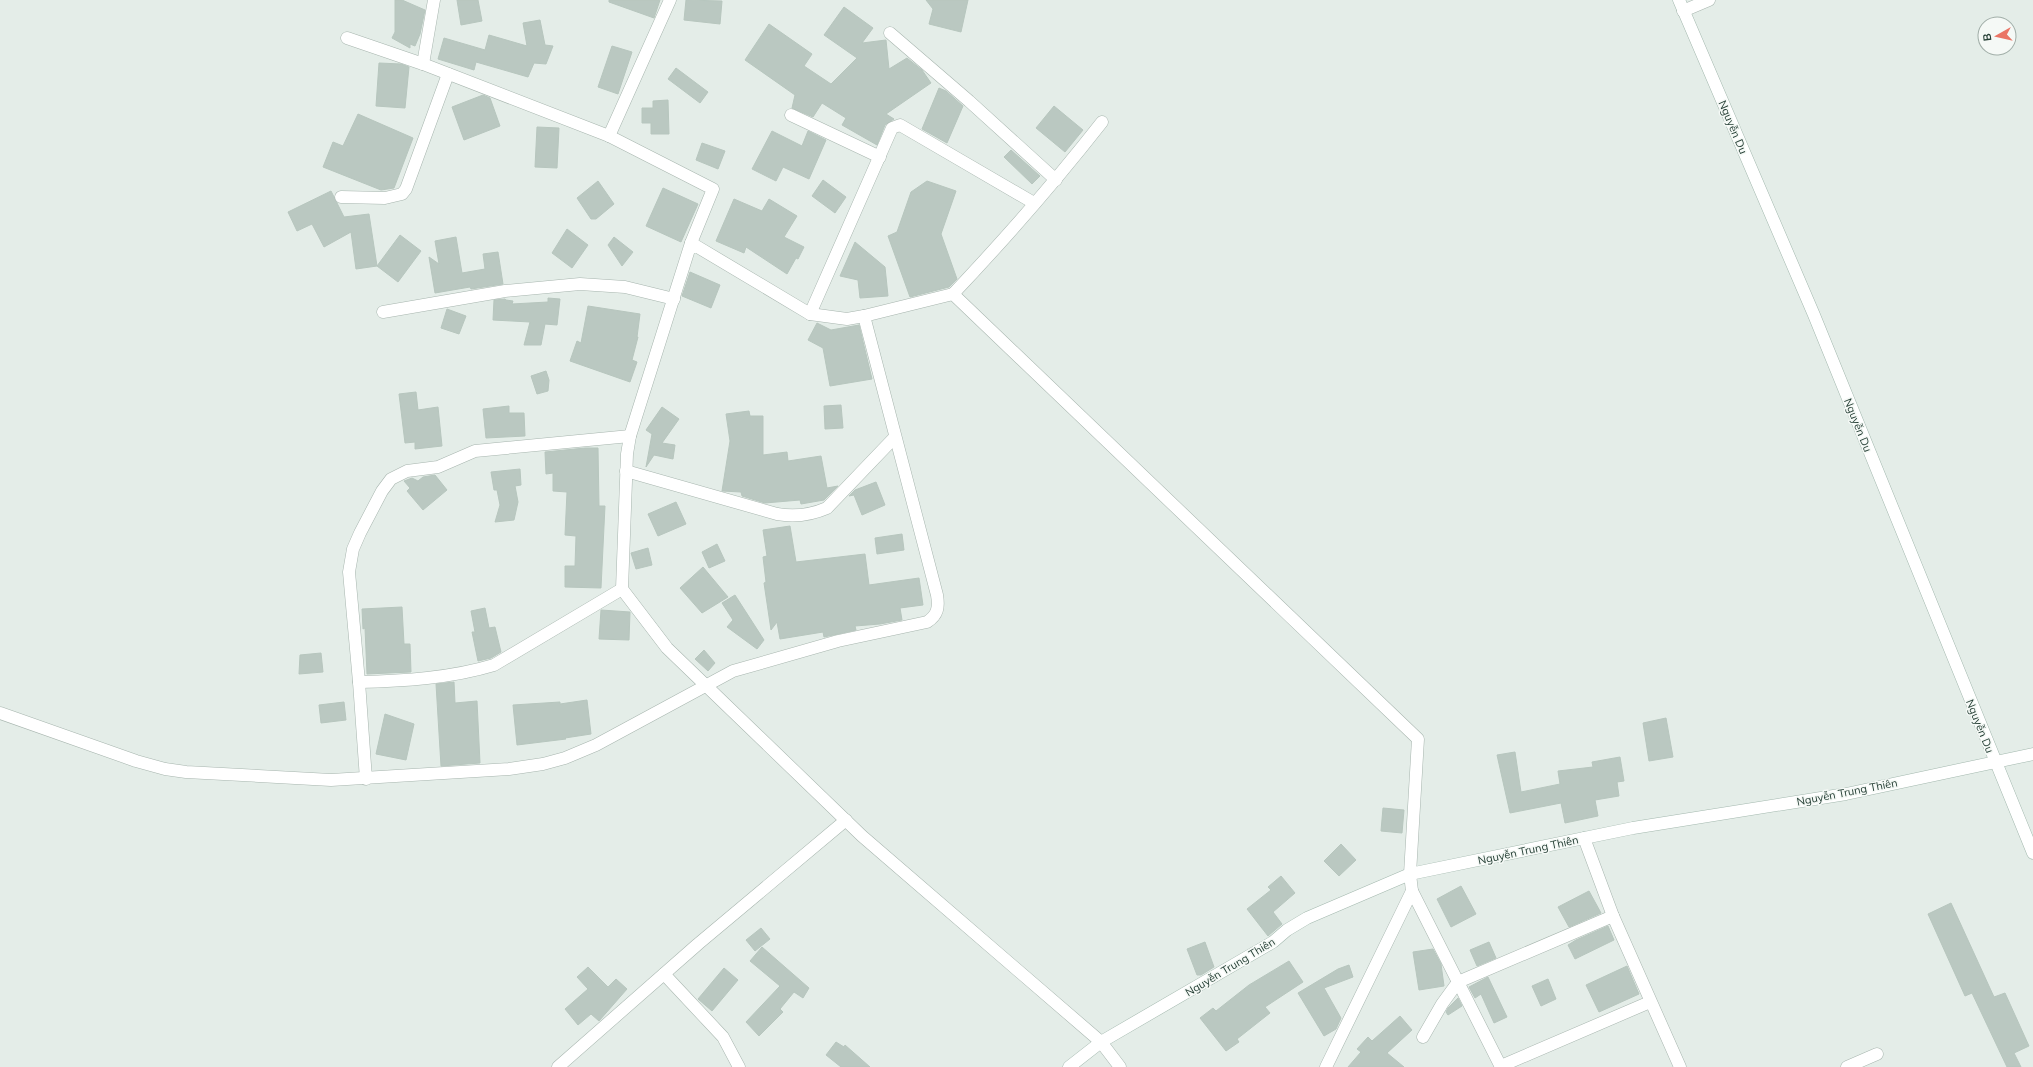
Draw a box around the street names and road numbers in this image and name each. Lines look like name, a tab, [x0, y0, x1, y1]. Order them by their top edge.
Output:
street label: Nguyễn Du	[1715, 98, 1751, 156]
street label: Nguyễn Du	[1841, 396, 1875, 454]
street label: Nguyễn Du	[1963, 697, 1997, 755]
street label: Nguyễn Trung Thiên	[1795, 775, 1899, 809]
street label: Nguyễn Trung Thiên	[1476, 832, 1580, 868]
street label: Nguyễn Trung Thiên	[1182, 935, 1278, 999]

